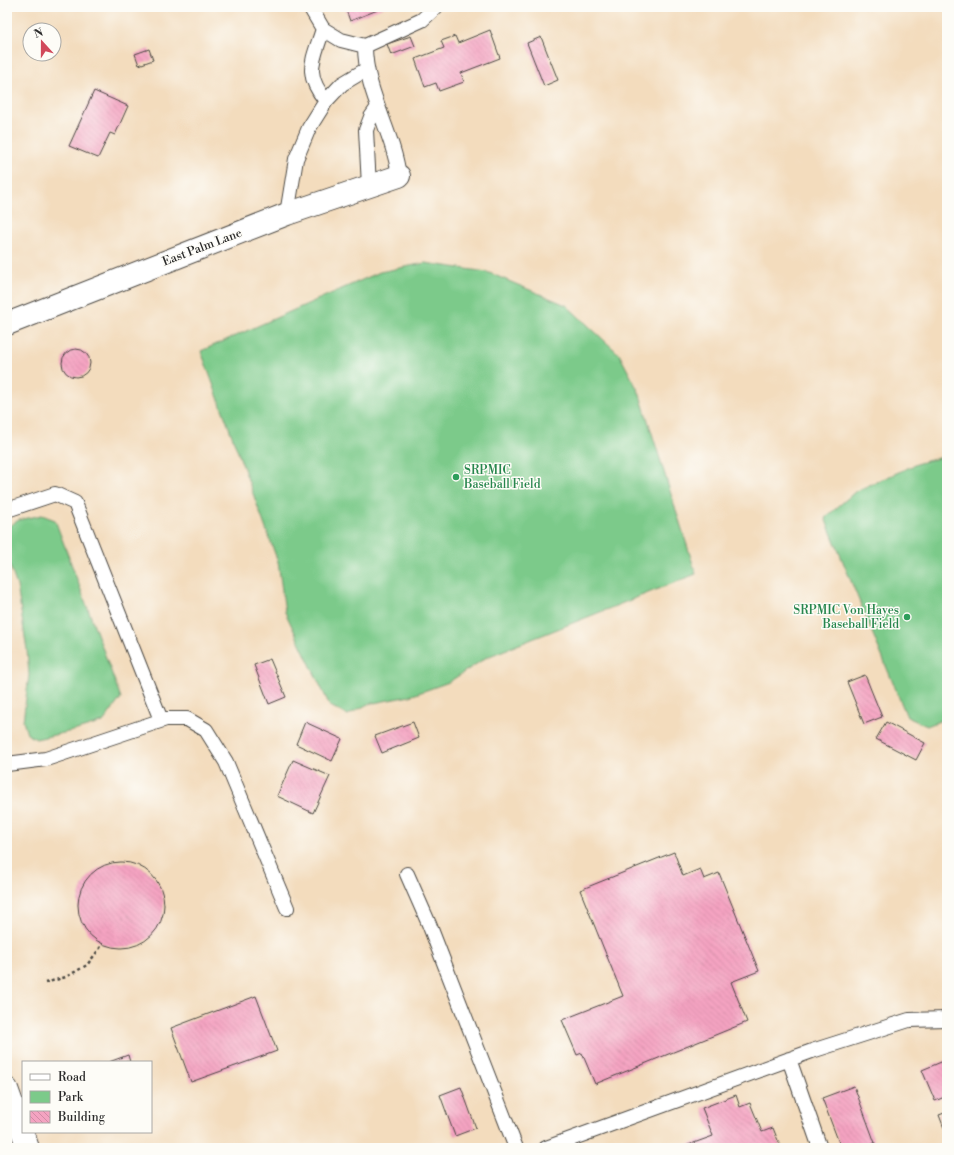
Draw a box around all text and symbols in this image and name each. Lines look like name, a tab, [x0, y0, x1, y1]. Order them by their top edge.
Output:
north arrow	[22, 22, 62, 62]
text: N	[32, 25, 46, 42]
street label: East Palm Lane	[160, 225, 244, 269]
place label: SRPMIC Baseball Field	[463, 463, 541, 492]
marker: SRPMIC Baseball Field	[451, 472, 461, 482]
place label: SRPMIC Von Hayes Baseball Field	[793, 603, 899, 632]
marker: SRPMIC Von Hayes Baseball Field	[902, 612, 912, 622]
legend	[22, 1061, 152, 1133]
text: Road	[58, 1070, 86, 1085]
text: Park	[58, 1090, 84, 1105]
text: Building	[57, 1110, 106, 1125]

